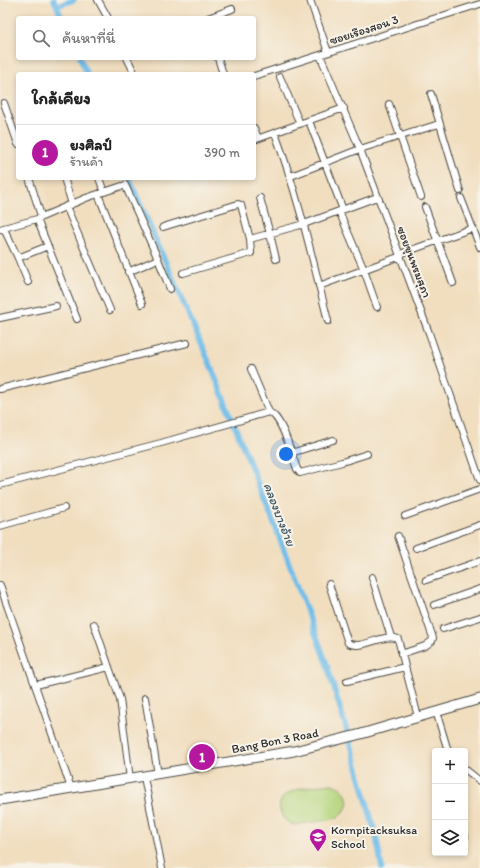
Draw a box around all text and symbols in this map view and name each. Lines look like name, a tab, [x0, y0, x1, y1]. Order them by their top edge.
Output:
street label: ซอยเรืองสอน 3	[328, 12, 401, 48]
search box	[16, 16, 256, 60]
icon: search	[30, 27, 52, 49]
text: ค้นหาที่นี่	[62, 29, 115, 47]
text: ใกล้เคียง	[32, 88, 91, 108]
text: ยงศิลป์	[70, 136, 112, 154]
text: 1	[42, 145, 48, 160]
text: 390 m	[204, 145, 240, 160]
text: ร้านค้า	[70, 154, 103, 169]
street label: ซอยขุนพรมสุภา	[392, 224, 434, 300]
your location	[276, 444, 296, 464]
water label: คลองบางอ้าย	[261, 480, 299, 550]
street label: Bang Bon 3 Road	[230, 726, 320, 756]
pin: 1	[189, 742, 215, 772]
map controls	[432, 748, 468, 856]
button: +	[432, 748, 468, 784]
button: −	[432, 784, 468, 820]
button: layers	[432, 820, 468, 856]
place label: Kornpitacksuksa School	[331, 823, 417, 851]
school or university icon: Kornpitacksuksa School	[308, 827, 328, 852]

